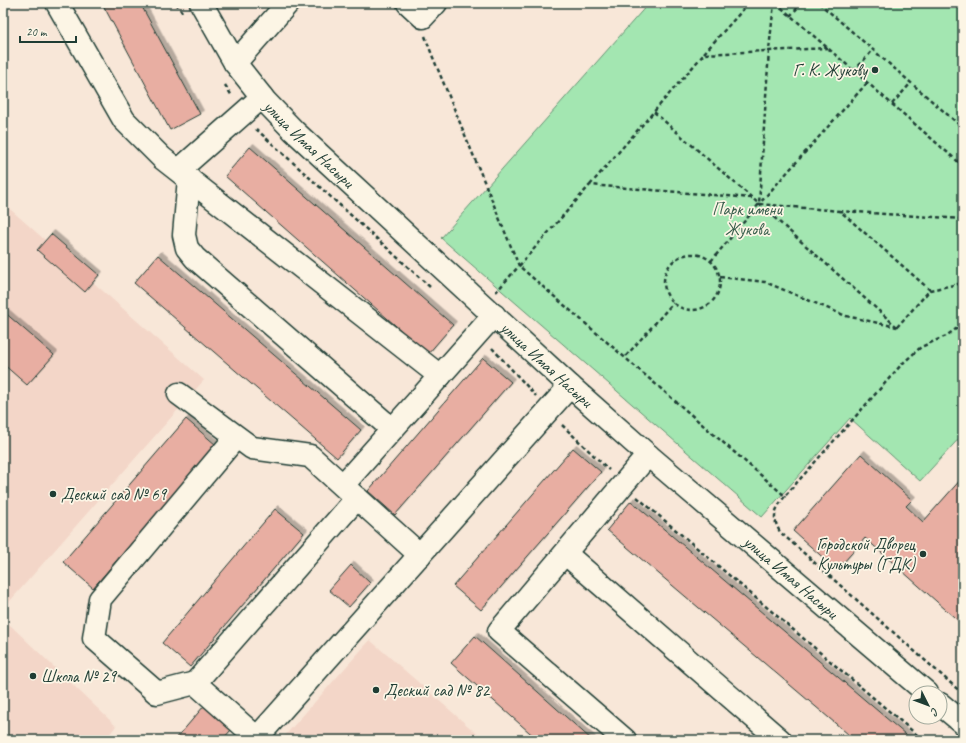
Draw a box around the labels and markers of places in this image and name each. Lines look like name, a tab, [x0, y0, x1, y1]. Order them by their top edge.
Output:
place label: Г. К. Жукову	[793, 60, 868, 81]
marker: Г. К. Жукову	[870, 65, 880, 75]
place label: Деский сад № 69	[61, 484, 168, 505]
marker: Деский сад № 69	[48, 489, 58, 499]
place label: Городской Дворец Культуры (ГДК)	[816, 534, 916, 575]
marker: Городской Дворец Культуры (ГДК)	[918, 549, 928, 559]
place label: Школа № 29	[41, 666, 117, 687]
marker: Школа № 29	[28, 671, 38, 681]
place label: Деский сад № 82	[384, 680, 491, 701]
marker: Деский сад № 82	[371, 685, 381, 695]

